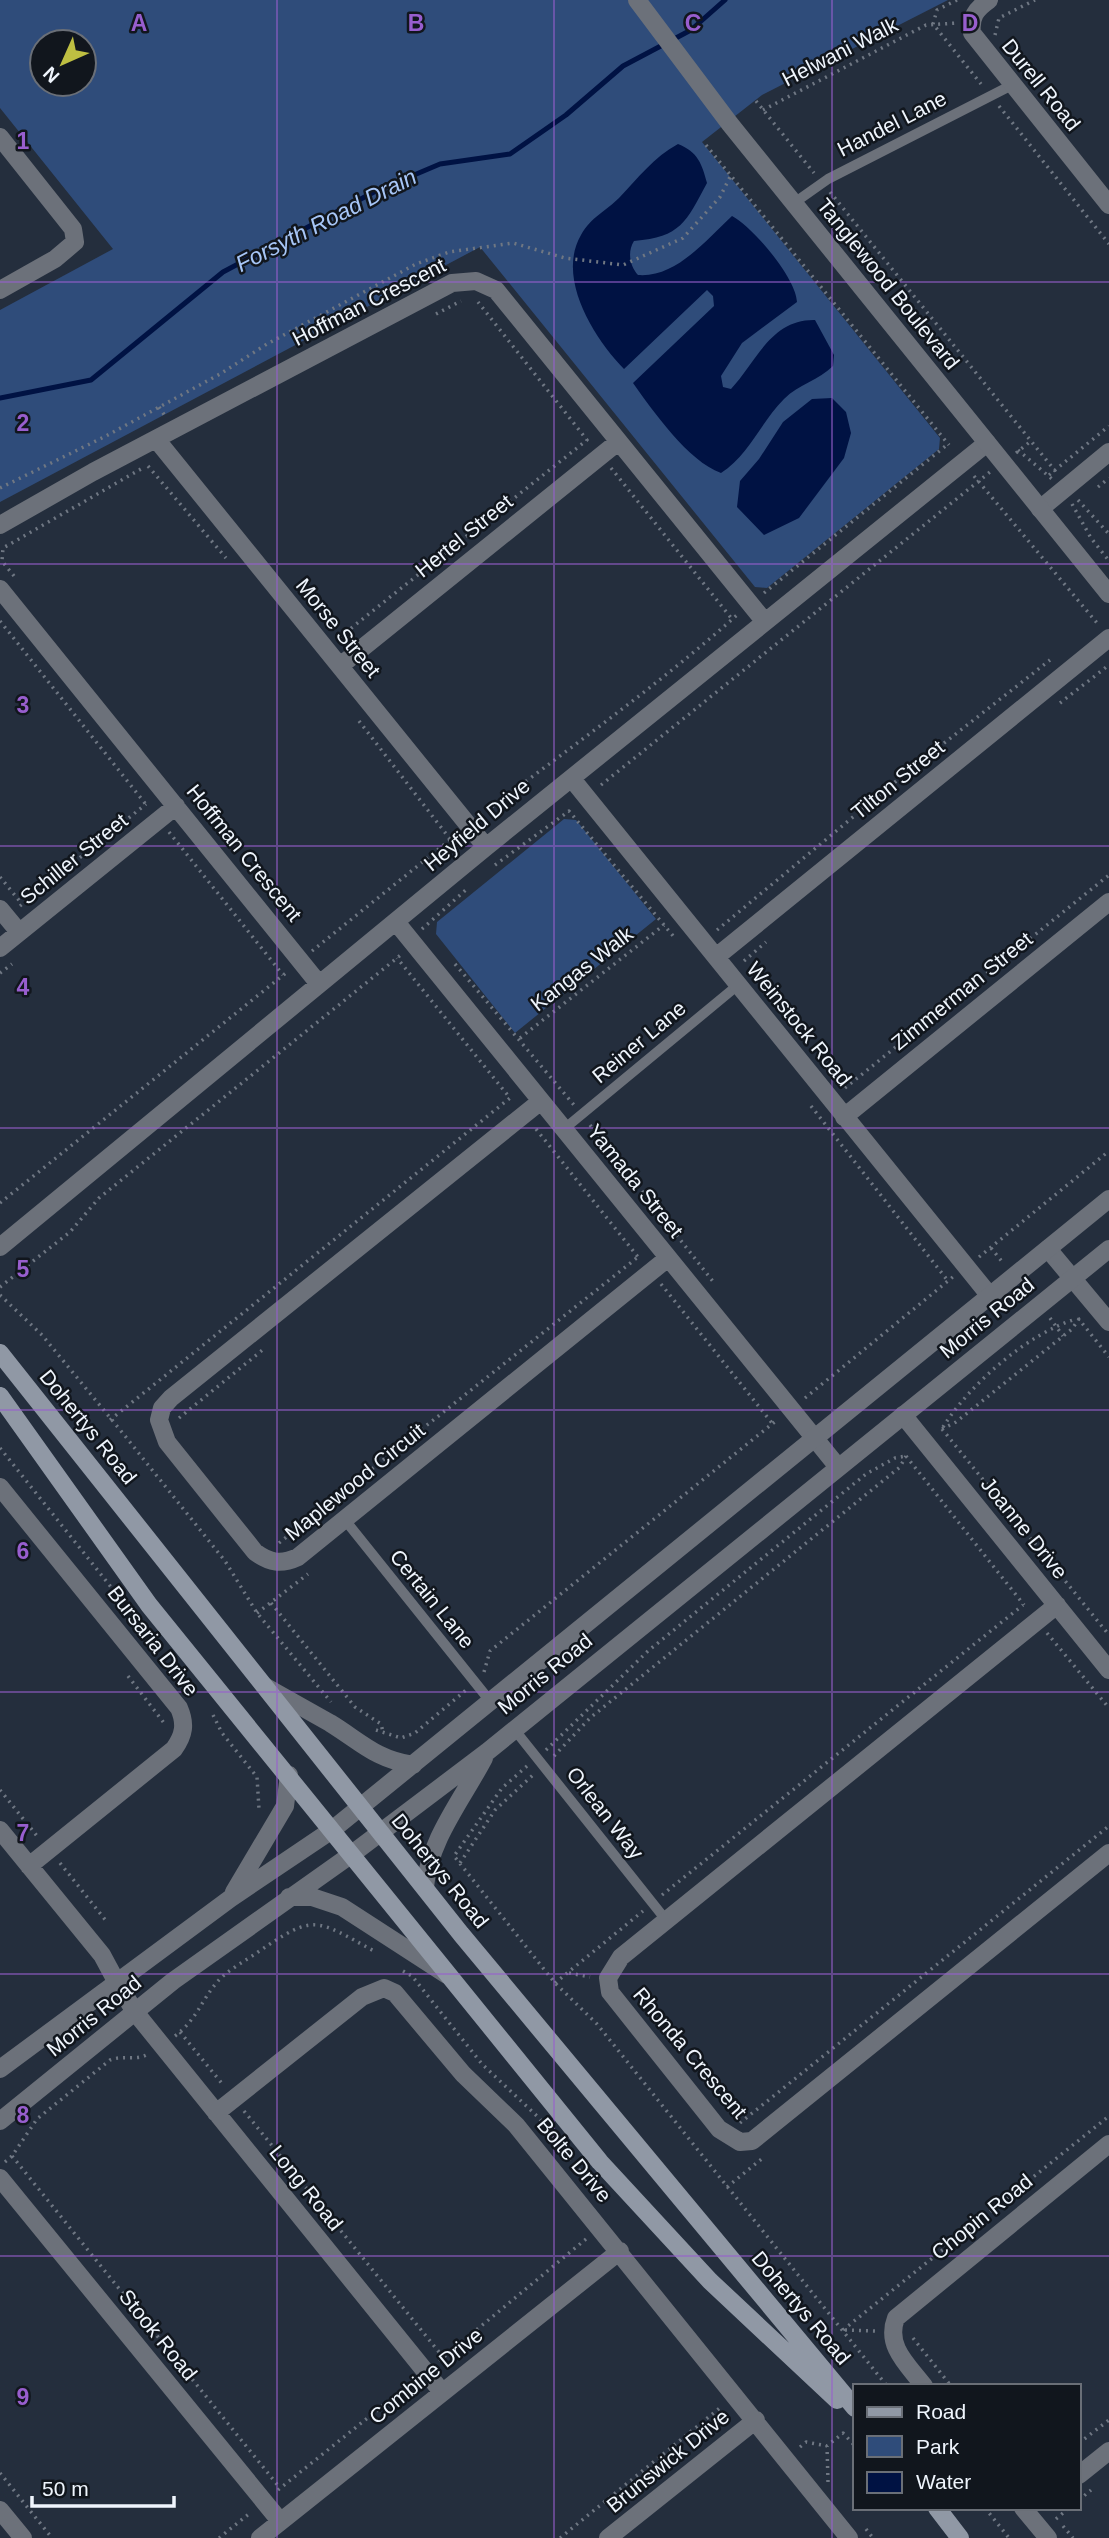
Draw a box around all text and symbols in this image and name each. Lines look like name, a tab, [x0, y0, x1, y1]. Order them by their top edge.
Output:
text: A	[131, 10, 147, 36]
text: B	[408, 10, 424, 36]
text: C	[685, 10, 701, 36]
text: D	[962, 10, 978, 36]
street label: Helwani Walk	[778, 12, 902, 90]
north arrow	[28, 28, 98, 98]
street label: Durell Road	[998, 34, 1085, 135]
text: N	[39, 62, 64, 87]
street label: Handel Lane	[833, 86, 950, 161]
text: 1	[17, 128, 30, 154]
water label: Forsyth Road Drain	[231, 163, 421, 277]
street label: Tanglewood Boulevard	[813, 194, 964, 373]
street label: Hoffman Crescent	[288, 253, 449, 350]
text: 2	[17, 410, 29, 436]
street label: Hertel Street	[411, 489, 517, 582]
street label: Morse Street	[292, 574, 385, 682]
text: 3	[17, 692, 29, 718]
street label: Tilton Street	[847, 735, 949, 824]
street label: Heyfield Drive	[419, 774, 534, 875]
street label: Hoffman Crescent	[182, 780, 307, 926]
street label: Schiller Street	[16, 808, 132, 909]
street label: Kangas Walk	[526, 921, 638, 1016]
street label: Zimmerman Street	[887, 927, 1037, 1054]
street label: Weinstock Road	[742, 957, 856, 1090]
text: 4	[17, 974, 30, 1000]
street label: Reiner Lane	[587, 996, 690, 1087]
street label: Yamada Street	[583, 1120, 688, 1242]
text: 5	[17, 1256, 30, 1282]
street label: Morris Road	[935, 1273, 1038, 1363]
street label: Dohertys Road	[35, 1365, 141, 1488]
street label: Maplewood Circuit	[280, 1418, 429, 1545]
street label: Joanne Drive	[977, 1472, 1072, 1583]
text: 6	[17, 1538, 29, 1564]
street label: Certain Lane	[386, 1545, 479, 1653]
street label: Bursaria Drive	[103, 1581, 203, 1700]
street label: Morris Road	[493, 1629, 596, 1719]
street label: Orlean Way	[562, 1762, 649, 1864]
street label: Dohertys Road	[387, 1809, 493, 1932]
text: 7	[17, 1820, 29, 1846]
street label: Morris Road	[42, 1971, 145, 2061]
street label: Rhonda Crescent	[629, 1983, 752, 2123]
text: 8	[17, 2102, 30, 2128]
street label: Bolte Drive	[533, 2113, 616, 2206]
street label: Long Road	[265, 2141, 348, 2235]
street label: Chopin Road	[927, 2169, 1037, 2264]
street label: Dohertys Road	[748, 2247, 855, 2369]
street label: Stook Road	[115, 2285, 202, 2385]
street label: Combine Drive	[364, 2323, 487, 2428]
text: 9	[17, 2384, 29, 2410]
legend	[853, 2384, 1081, 2510]
text: Road	[916, 2400, 966, 2423]
street label: Brunswick Drive	[602, 2404, 733, 2517]
text: Park	[916, 2435, 960, 2458]
scale bar	[32, 2464, 173, 2508]
text: Water	[916, 2470, 971, 2493]
text: 50 m	[42, 2477, 89, 2500]

